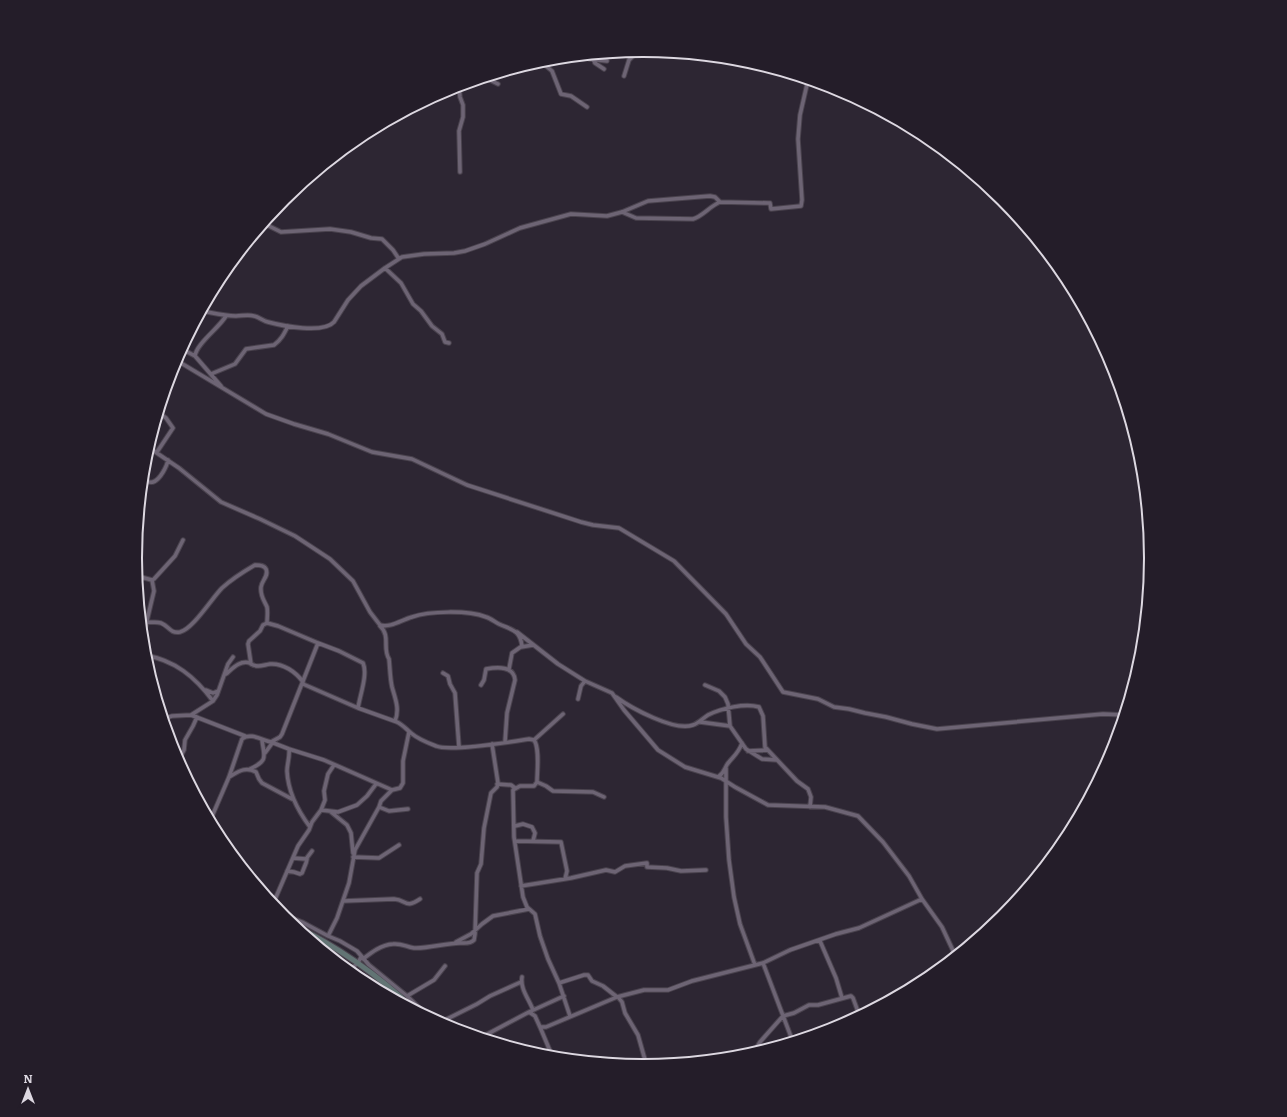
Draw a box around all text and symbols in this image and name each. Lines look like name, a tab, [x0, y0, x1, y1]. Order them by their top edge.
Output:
north arrow	[8, 1069, 48, 1109]
text: N	[23, 1070, 33, 1086]

